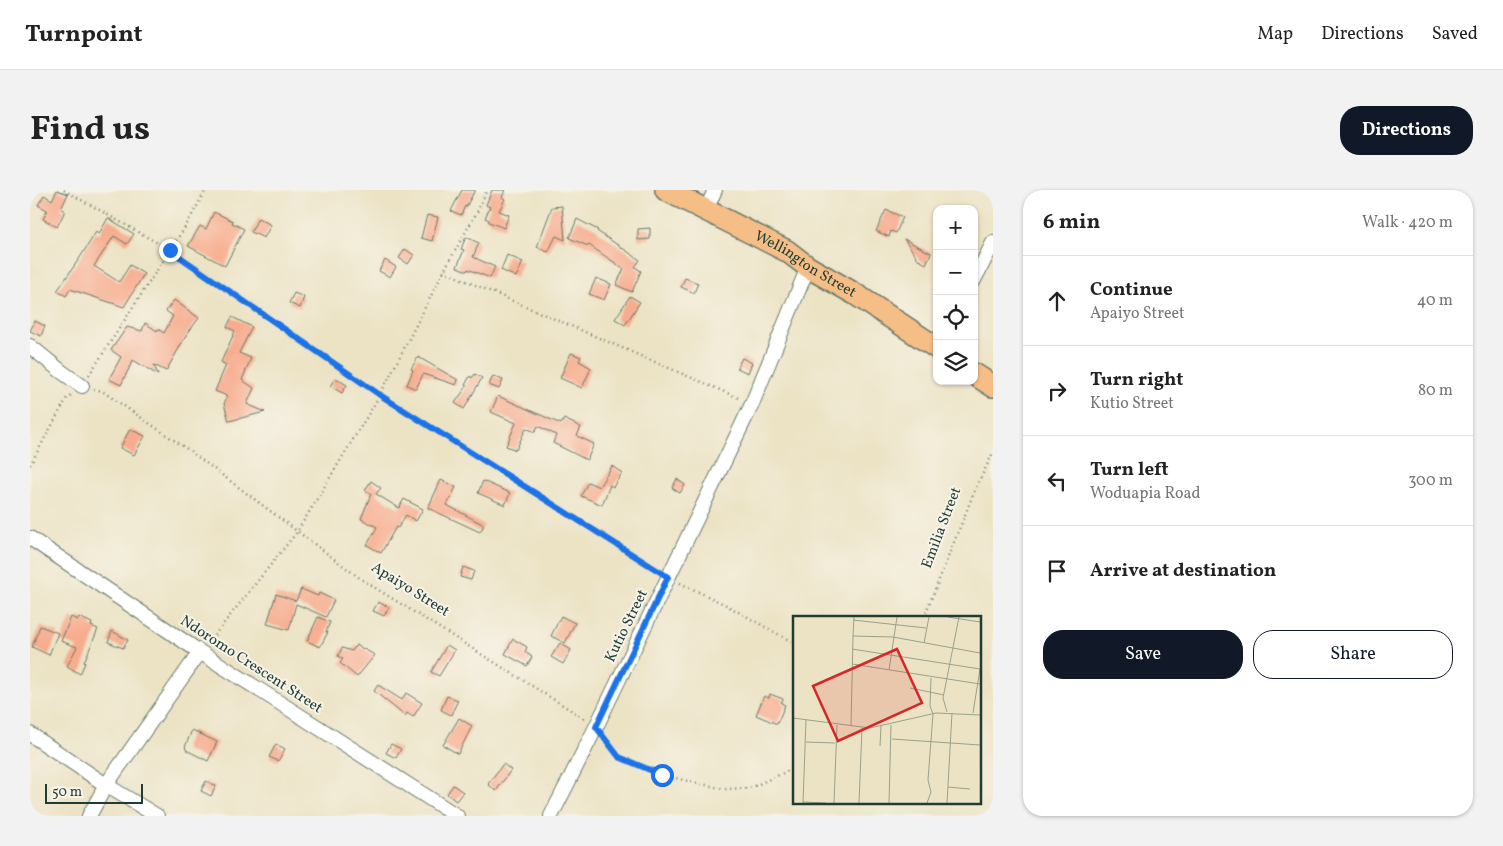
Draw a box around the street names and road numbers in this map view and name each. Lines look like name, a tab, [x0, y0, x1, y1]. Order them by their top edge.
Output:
street label: Wellington Street	[751, 226, 860, 303]
street label: Emilia Street	[917, 484, 967, 572]
street label: Apaiyo Street	[367, 558, 453, 622]
street label: Kutio Street	[600, 586, 654, 666]
street label: Ndoromo Crescent Street	[176, 611, 326, 719]

